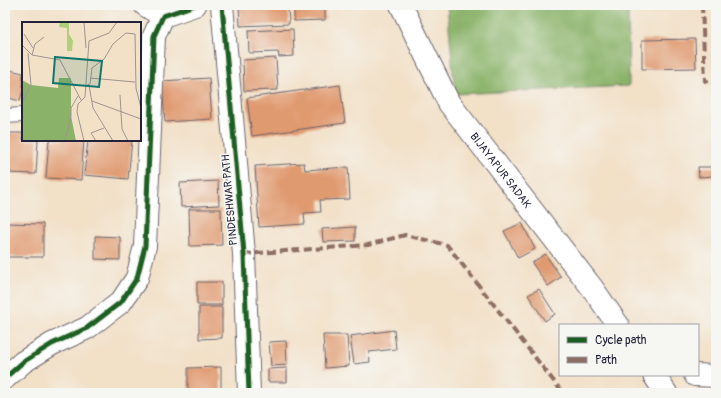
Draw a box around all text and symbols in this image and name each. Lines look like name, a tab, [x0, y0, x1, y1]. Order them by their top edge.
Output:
inset map	[22, 22, 141, 141]
street label: BIJAYAPUR SADAK	[467, 130, 534, 211]
street label: PINDESHWAR PATH	[219, 154, 240, 246]
legend	[559, 324, 699, 376]
text: Cycle path	[595, 333, 647, 348]
text: Path	[595, 353, 617, 368]

